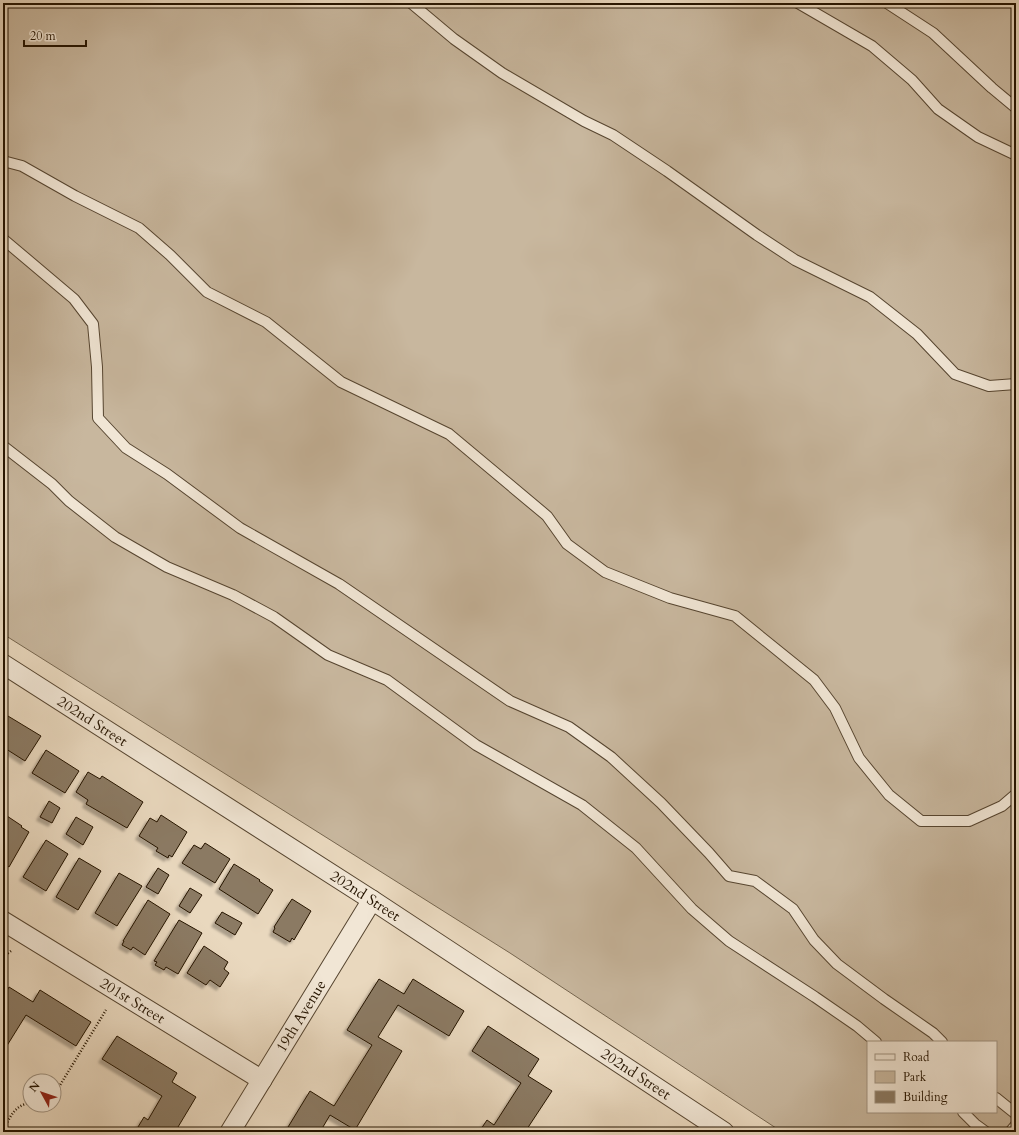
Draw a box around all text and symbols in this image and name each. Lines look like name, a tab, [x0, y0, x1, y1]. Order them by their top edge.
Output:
scale bar	[24, 22, 86, 48]
text: 20 m	[30, 28, 57, 44]
street label: 202nd Street	[53, 691, 131, 751]
street label: 202nd Street	[326, 866, 404, 926]
street label: 201st Street	[96, 973, 169, 1028]
street label: 19th Avenue	[271, 976, 331, 1056]
legend	[867, 1041, 997, 1113]
street label: 202nd Street	[597, 1044, 675, 1104]
text: Road	[903, 1049, 930, 1065]
text: Park	[903, 1069, 927, 1085]
north arrow	[22, 1073, 62, 1113]
text: N	[26, 1078, 44, 1095]
text: Building	[903, 1089, 948, 1105]

